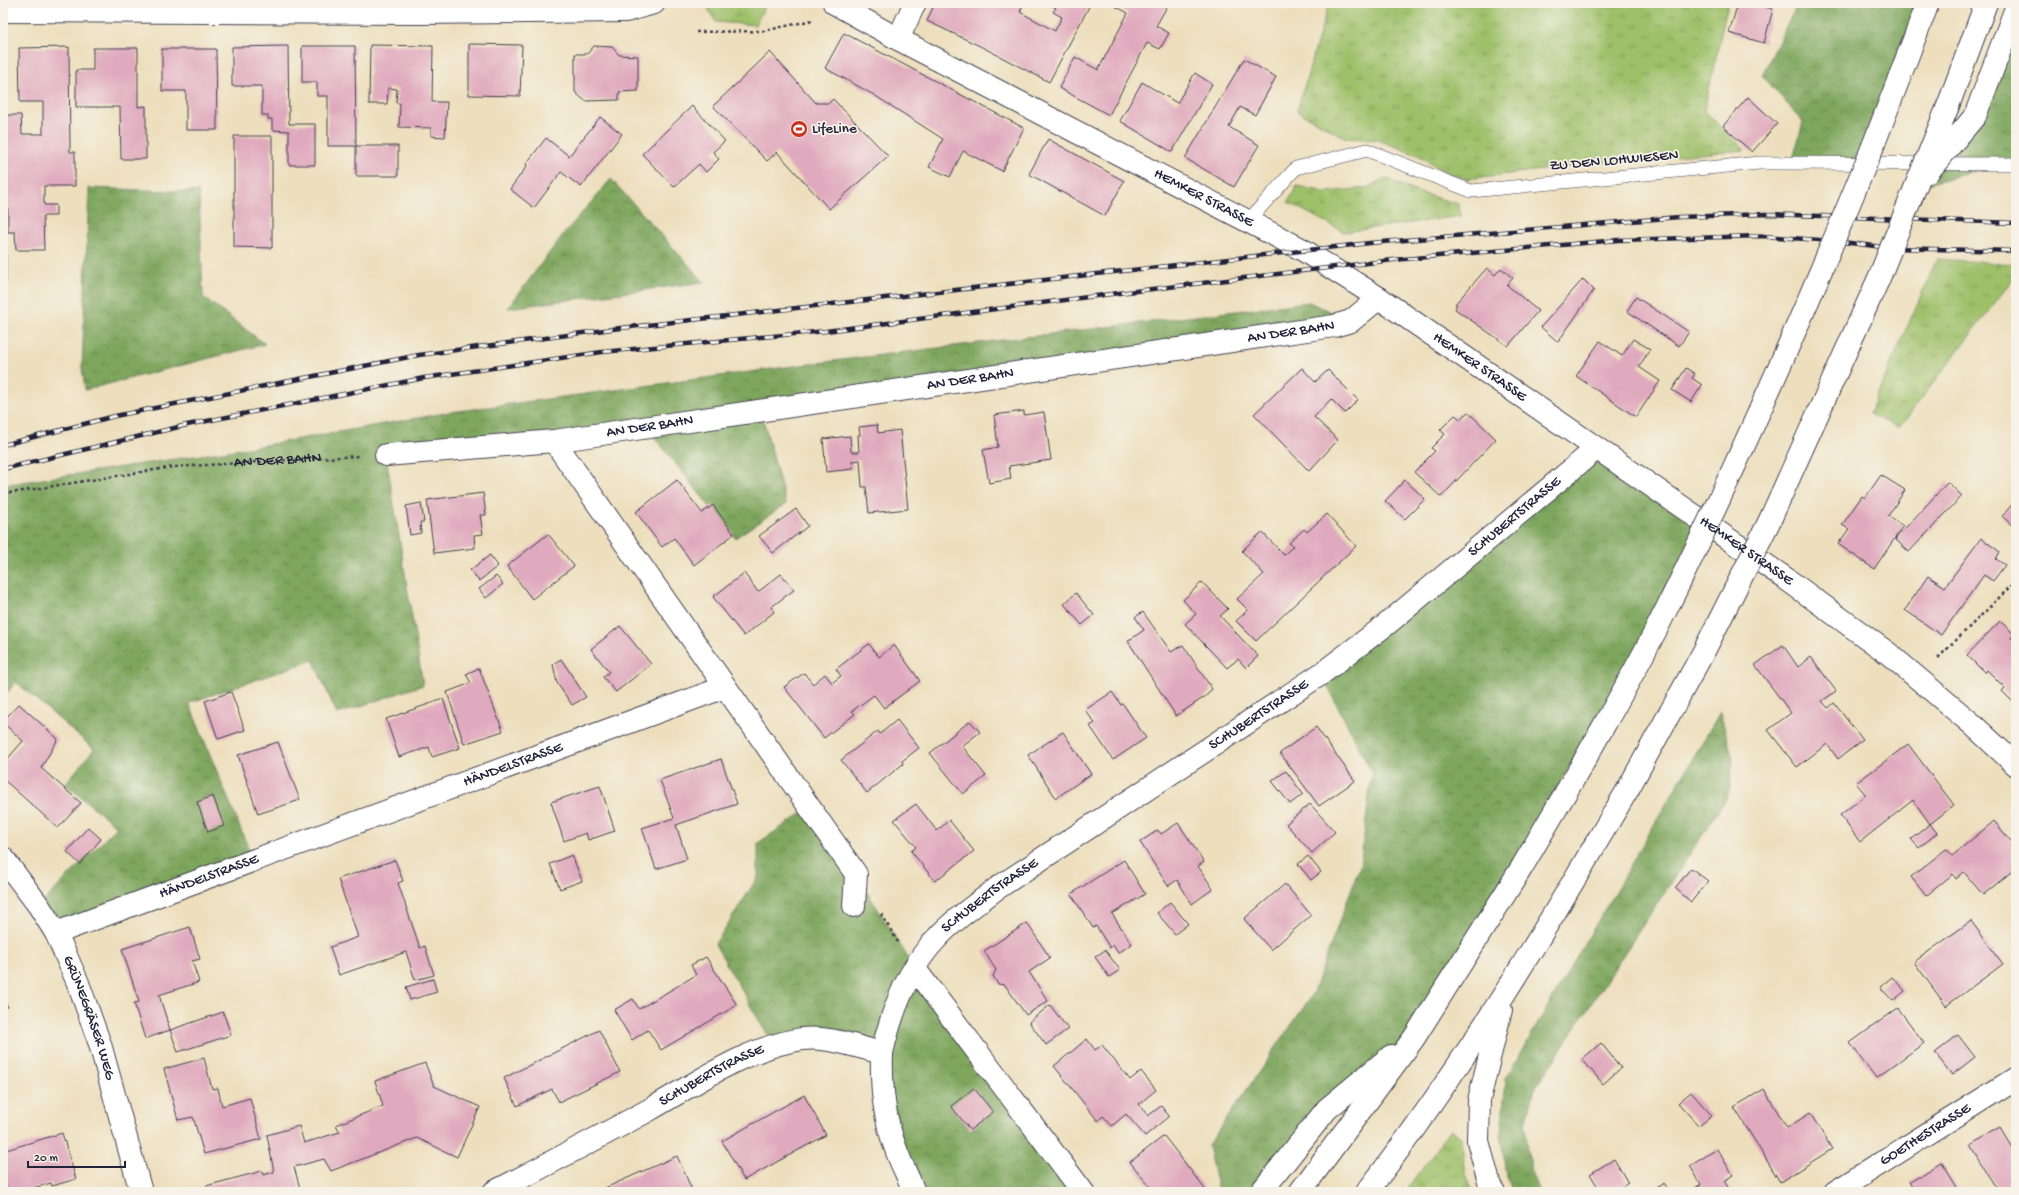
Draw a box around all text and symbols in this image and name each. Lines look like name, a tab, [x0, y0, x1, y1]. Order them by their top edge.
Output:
sports icon: LifeLine	[789, 119, 809, 139]
place label: LifeLine	[812, 120, 857, 138]
street label: ZU DEN LOHWIESEN	[1549, 146, 1679, 176]
street label: HEMKER STRASSE	[1151, 165, 1257, 232]
street label: AN DER BAHN	[1246, 317, 1336, 348]
street label: HEMKER STRASSE	[1429, 329, 1530, 406]
street label: AN DER BAHN	[926, 364, 1015, 395]
street label: AN DER BAHN	[605, 412, 695, 442]
street label: AN DER BAHN	[233, 449, 322, 472]
street label: SCHUBERTSTRASSE	[1465, 472, 1566, 561]
street label: HEMKER STRASSE	[1696, 513, 1797, 590]
street label: SCHUBERTSTRASSE	[1206, 675, 1313, 754]
street label: HÄNDELSTRASSE	[461, 738, 566, 791]
street label: HÄNDELSTRASSE	[157, 850, 262, 903]
street label: SCHUBERTSTRASSE	[938, 854, 1043, 937]
street label: GRÜNEGRÄSER WEG	[58, 953, 119, 1083]
street label: SCHUBERTSTRASSE	[656, 1040, 767, 1111]
street label: GOETHESTRASSE	[1877, 1099, 1975, 1170]
scale bar	[28, 1143, 125, 1169]
text: 20 m	[34, 1152, 59, 1166]

